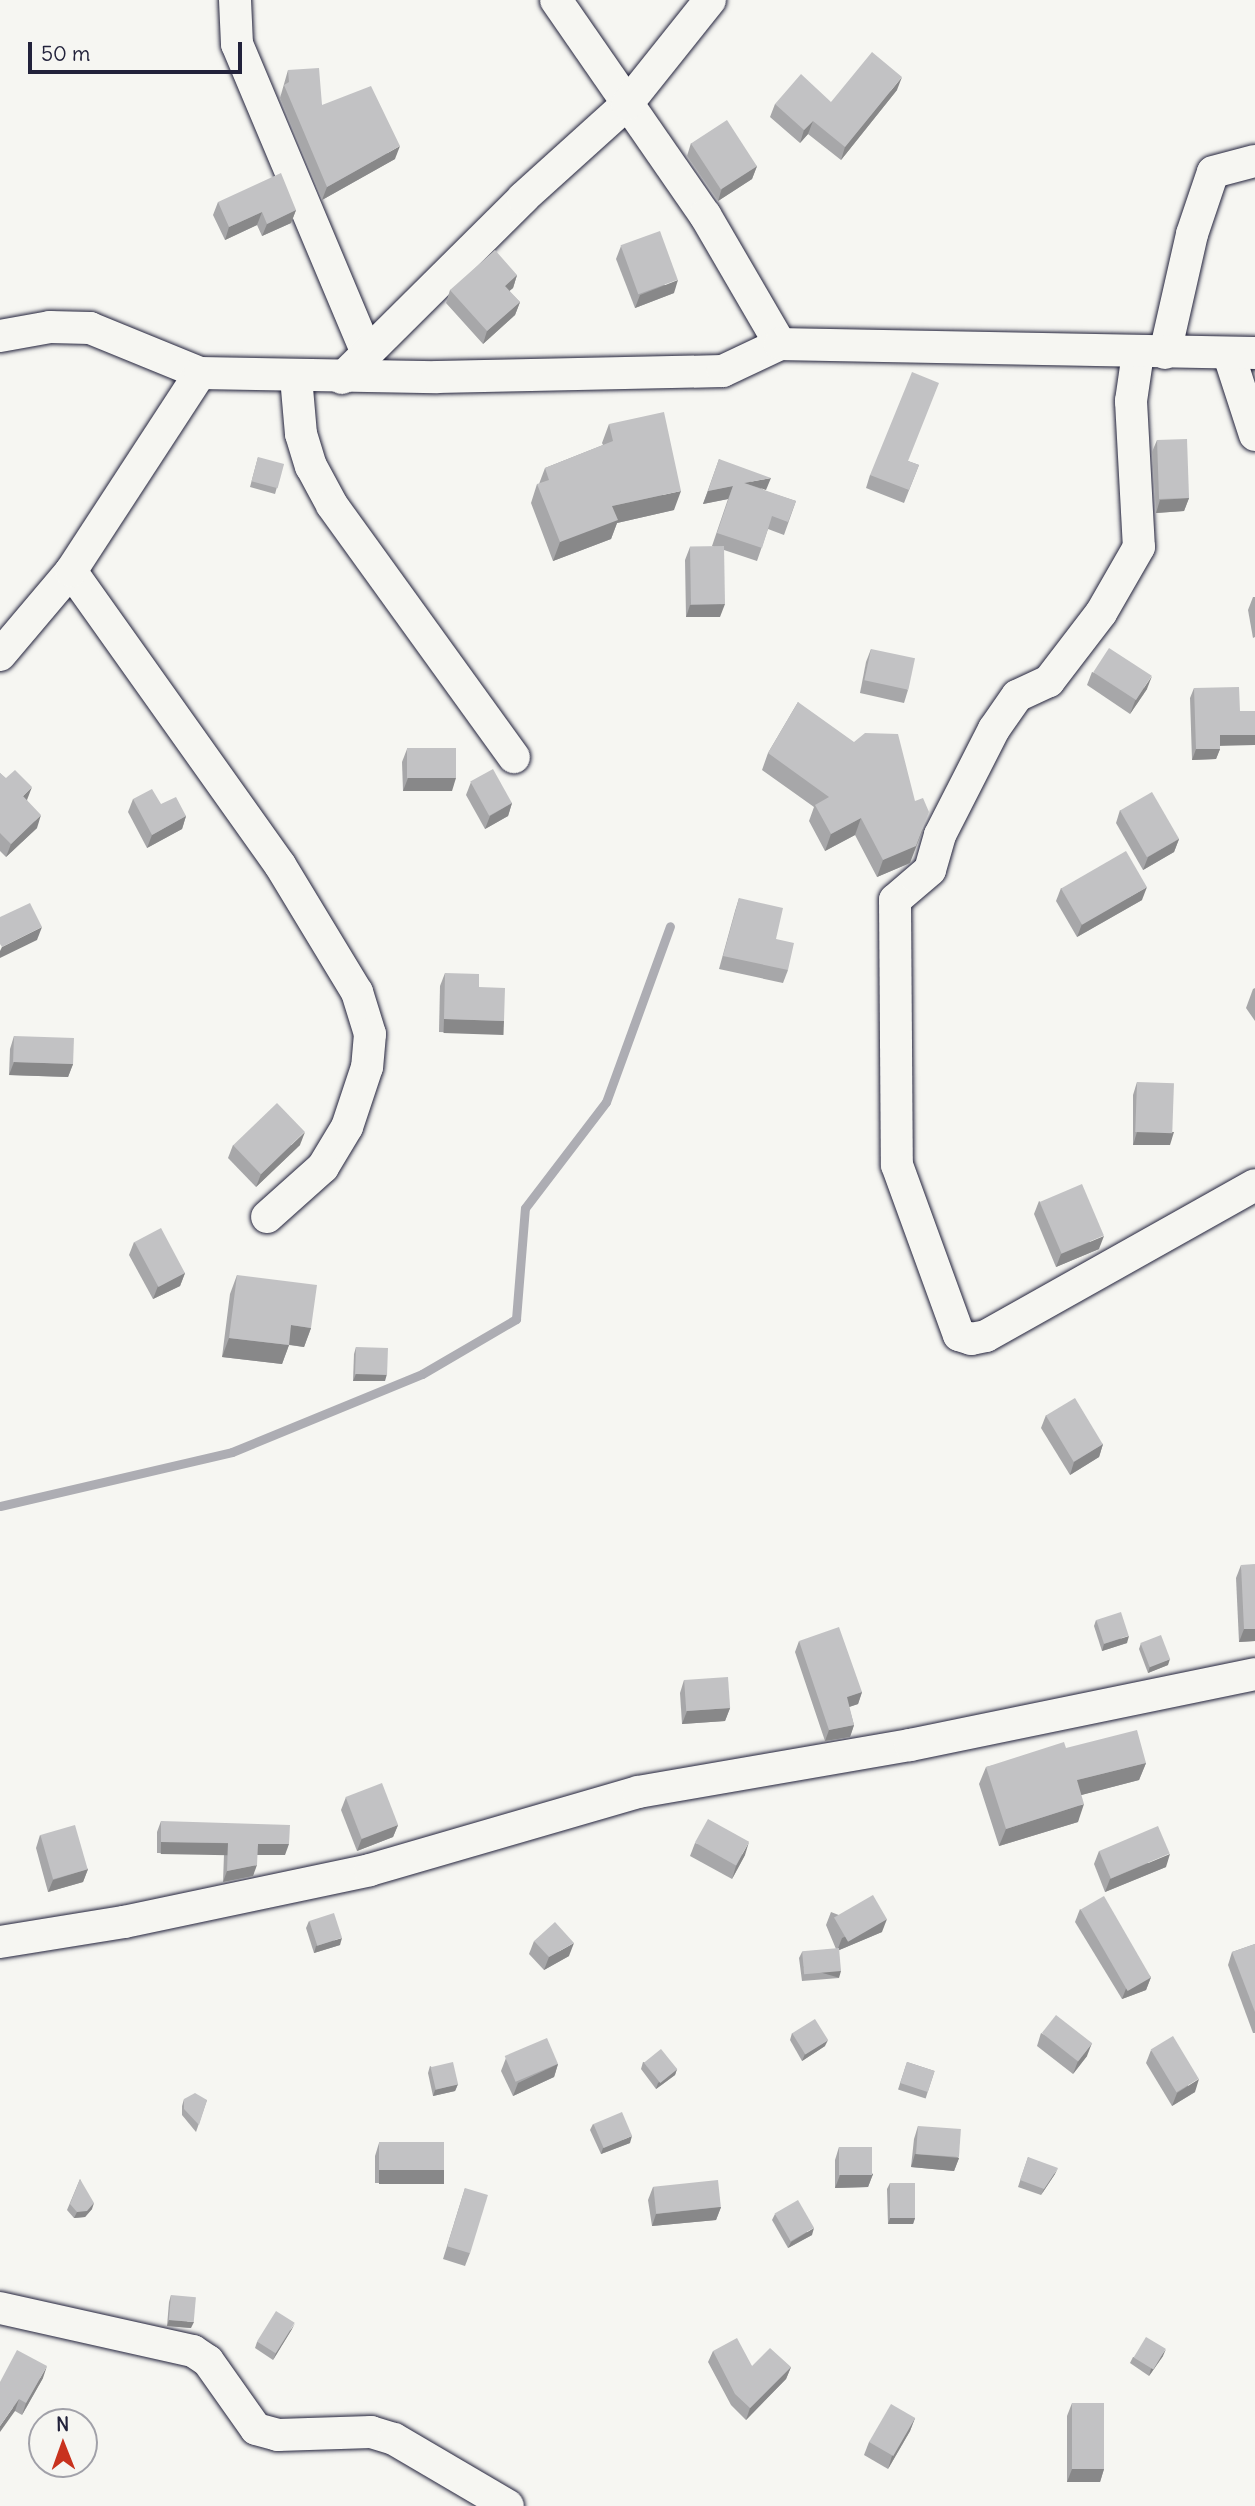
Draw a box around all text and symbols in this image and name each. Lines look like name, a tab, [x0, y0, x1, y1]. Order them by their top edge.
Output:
scale bar	[32, 28, 245, 72]
text: 50 m	[41, 40, 90, 67]
north arrow	[28, 2408, 98, 2478]
text: N	[56, 2412, 69, 2436]

